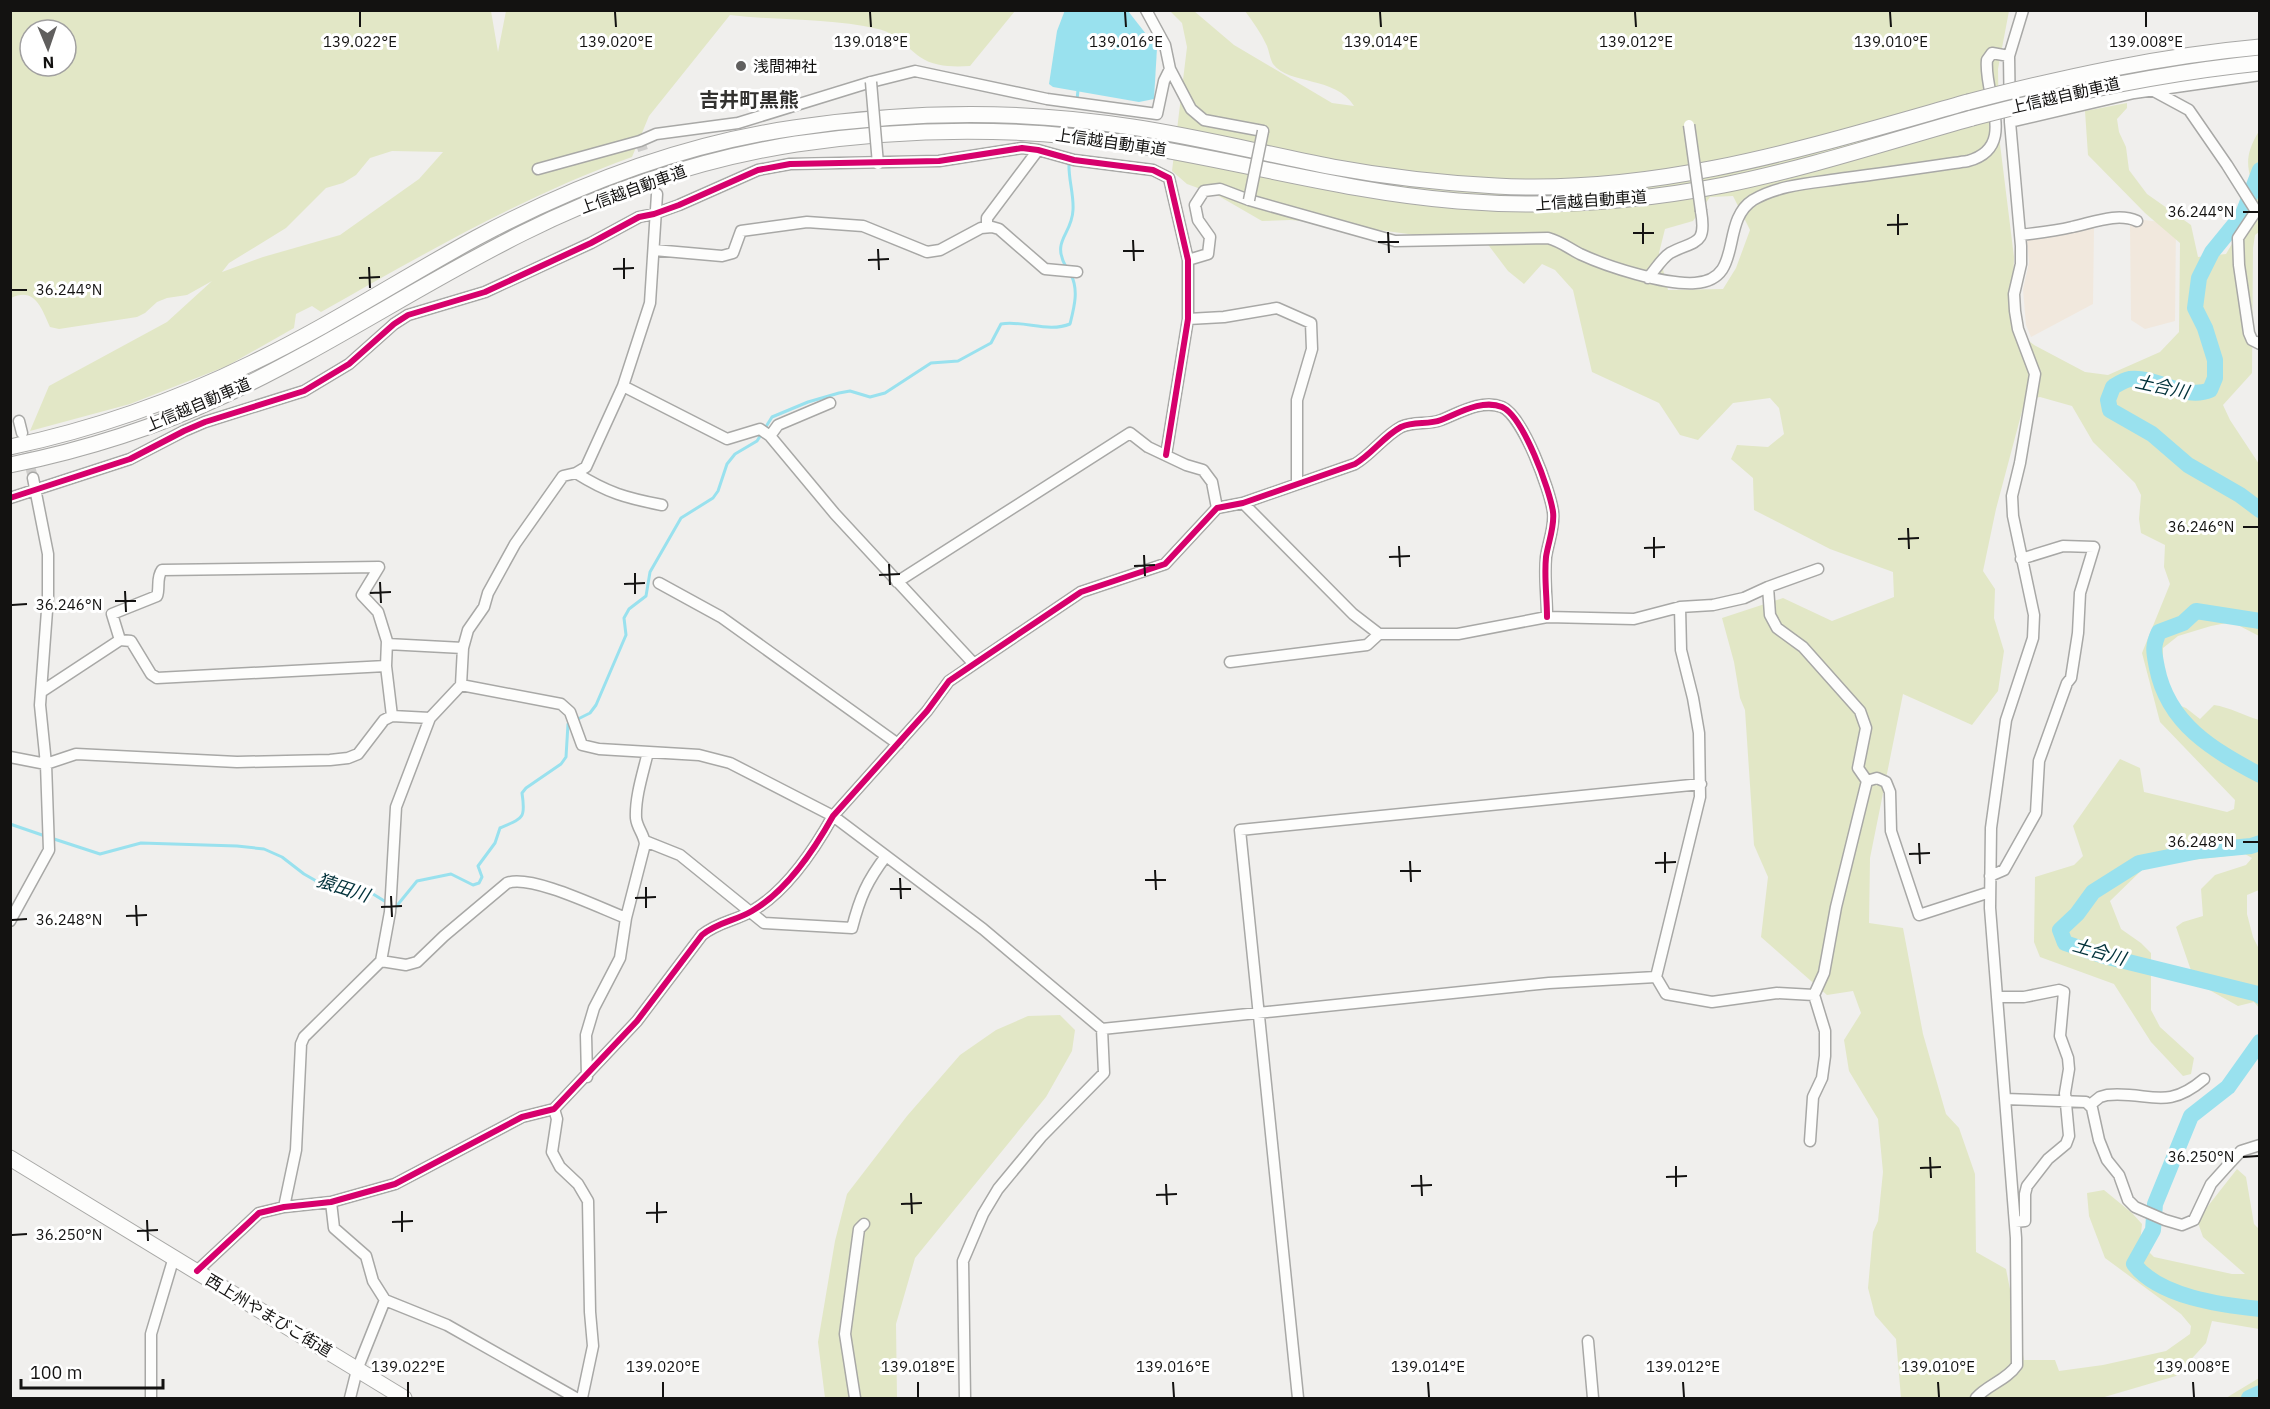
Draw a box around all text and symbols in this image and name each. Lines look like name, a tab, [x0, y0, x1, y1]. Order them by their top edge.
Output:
north arrow	[18, 18, 78, 78]
text: 139.022°E	[323, 32, 397, 51]
text: 139.020°E	[579, 32, 653, 51]
text: 139.018°E	[834, 32, 908, 51]
text: 139.016°E	[1089, 32, 1163, 51]
text: 139.014°E	[1344, 32, 1418, 51]
text: 139.012°E	[1599, 32, 1673, 51]
text: 139.010°E	[1854, 32, 1928, 51]
text: 139.008°E	[2109, 32, 2183, 51]
text: N	[42, 53, 55, 73]
place label: 浅間神社	[753, 56, 817, 76]
marker: 浅間神社	[734, 59, 748, 73]
street label: 上信越自動車道	[2008, 73, 2122, 117]
district label: 吉井町黒熊	[699, 86, 799, 113]
street label: 上信越自動車道	[1054, 124, 1168, 160]
street label: 上信越自動車道	[577, 160, 689, 218]
street label: 上信越自動車道	[1534, 186, 1648, 214]
text: 36.244°N	[2168, 202, 2234, 221]
text: 36.244°N	[36, 280, 102, 299]
water label: 土合川	[2133, 370, 2193, 404]
street label: 上信越自動車道	[143, 373, 253, 435]
text: 36.246°N	[2168, 517, 2234, 536]
text: 36.246°N	[36, 595, 102, 614]
text: 36.248°N	[2168, 832, 2234, 851]
water label: 猿田川	[314, 868, 374, 907]
text: 36.248°N	[36, 910, 102, 929]
water label: 土合川	[2070, 933, 2130, 971]
text: 36.250°N	[2168, 1147, 2234, 1166]
text: 36.250°N	[36, 1225, 102, 1244]
street label: 西上州やまびこ街道	[202, 1269, 336, 1361]
scale bar	[21, 1352, 164, 1390]
text: 139.022°E	[371, 1357, 445, 1376]
text: 139.020°E	[626, 1357, 700, 1376]
text: 139.018°E	[881, 1357, 955, 1376]
text: 139.016°E	[1136, 1357, 1210, 1376]
text: 139.014°E	[1391, 1357, 1465, 1376]
text: 139.012°E	[1646, 1357, 1720, 1376]
text: 139.010°E	[1901, 1357, 1975, 1376]
text: 139.008°E	[2156, 1357, 2230, 1376]
text: 100 m	[30, 1361, 82, 1384]

